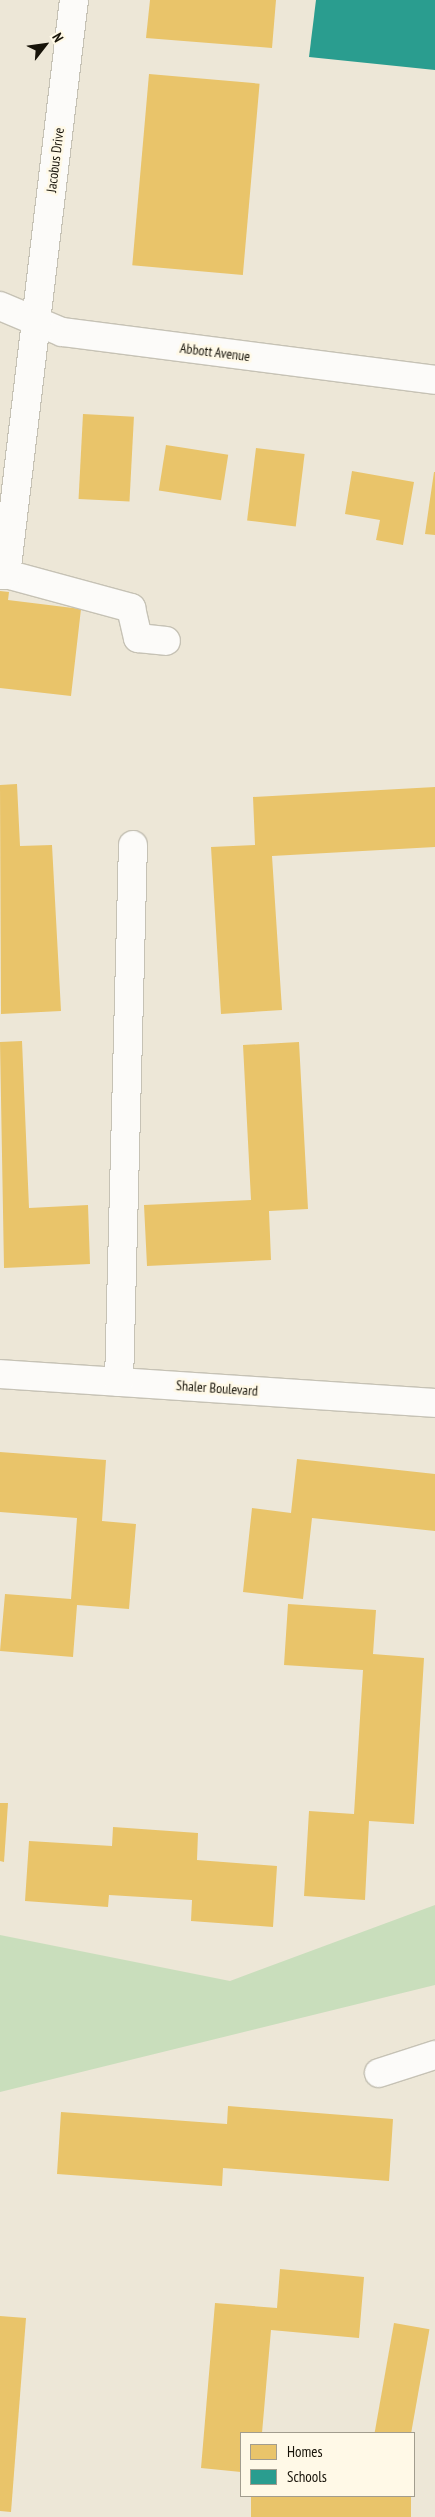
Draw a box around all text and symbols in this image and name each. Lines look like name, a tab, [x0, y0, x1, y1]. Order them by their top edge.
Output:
north arrow	[20, 20, 70, 70]
text: N	[48, 30, 68, 45]
street label: Jacobus Drive	[43, 127, 67, 193]
street label: Abbott Avenue	[179, 339, 251, 365]
street label: Shaler Boulevard	[175, 1377, 259, 1399]
legend	[240, 2432, 415, 2497]
text: Homes	[287, 2442, 323, 2461]
text: Schools	[287, 2467, 327, 2486]

